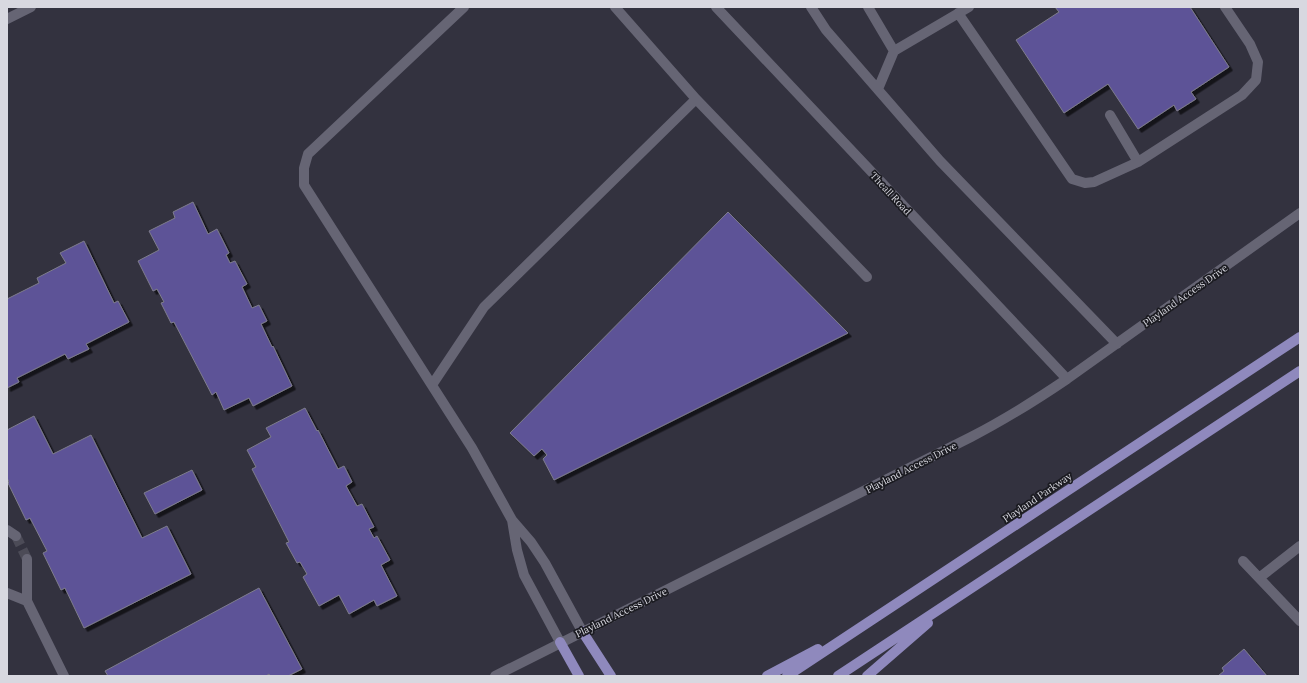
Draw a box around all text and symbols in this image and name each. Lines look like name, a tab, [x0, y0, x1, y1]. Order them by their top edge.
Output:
street label: Theall Road	[867, 169, 914, 218]
street label: Playland Access Drive	[1140, 261, 1231, 330]
street label: Playland Access Drive	[863, 439, 960, 496]
street label: Playland Parkway	[1000, 469, 1075, 525]
street label: Playland Access Drive	[573, 584, 670, 640]

